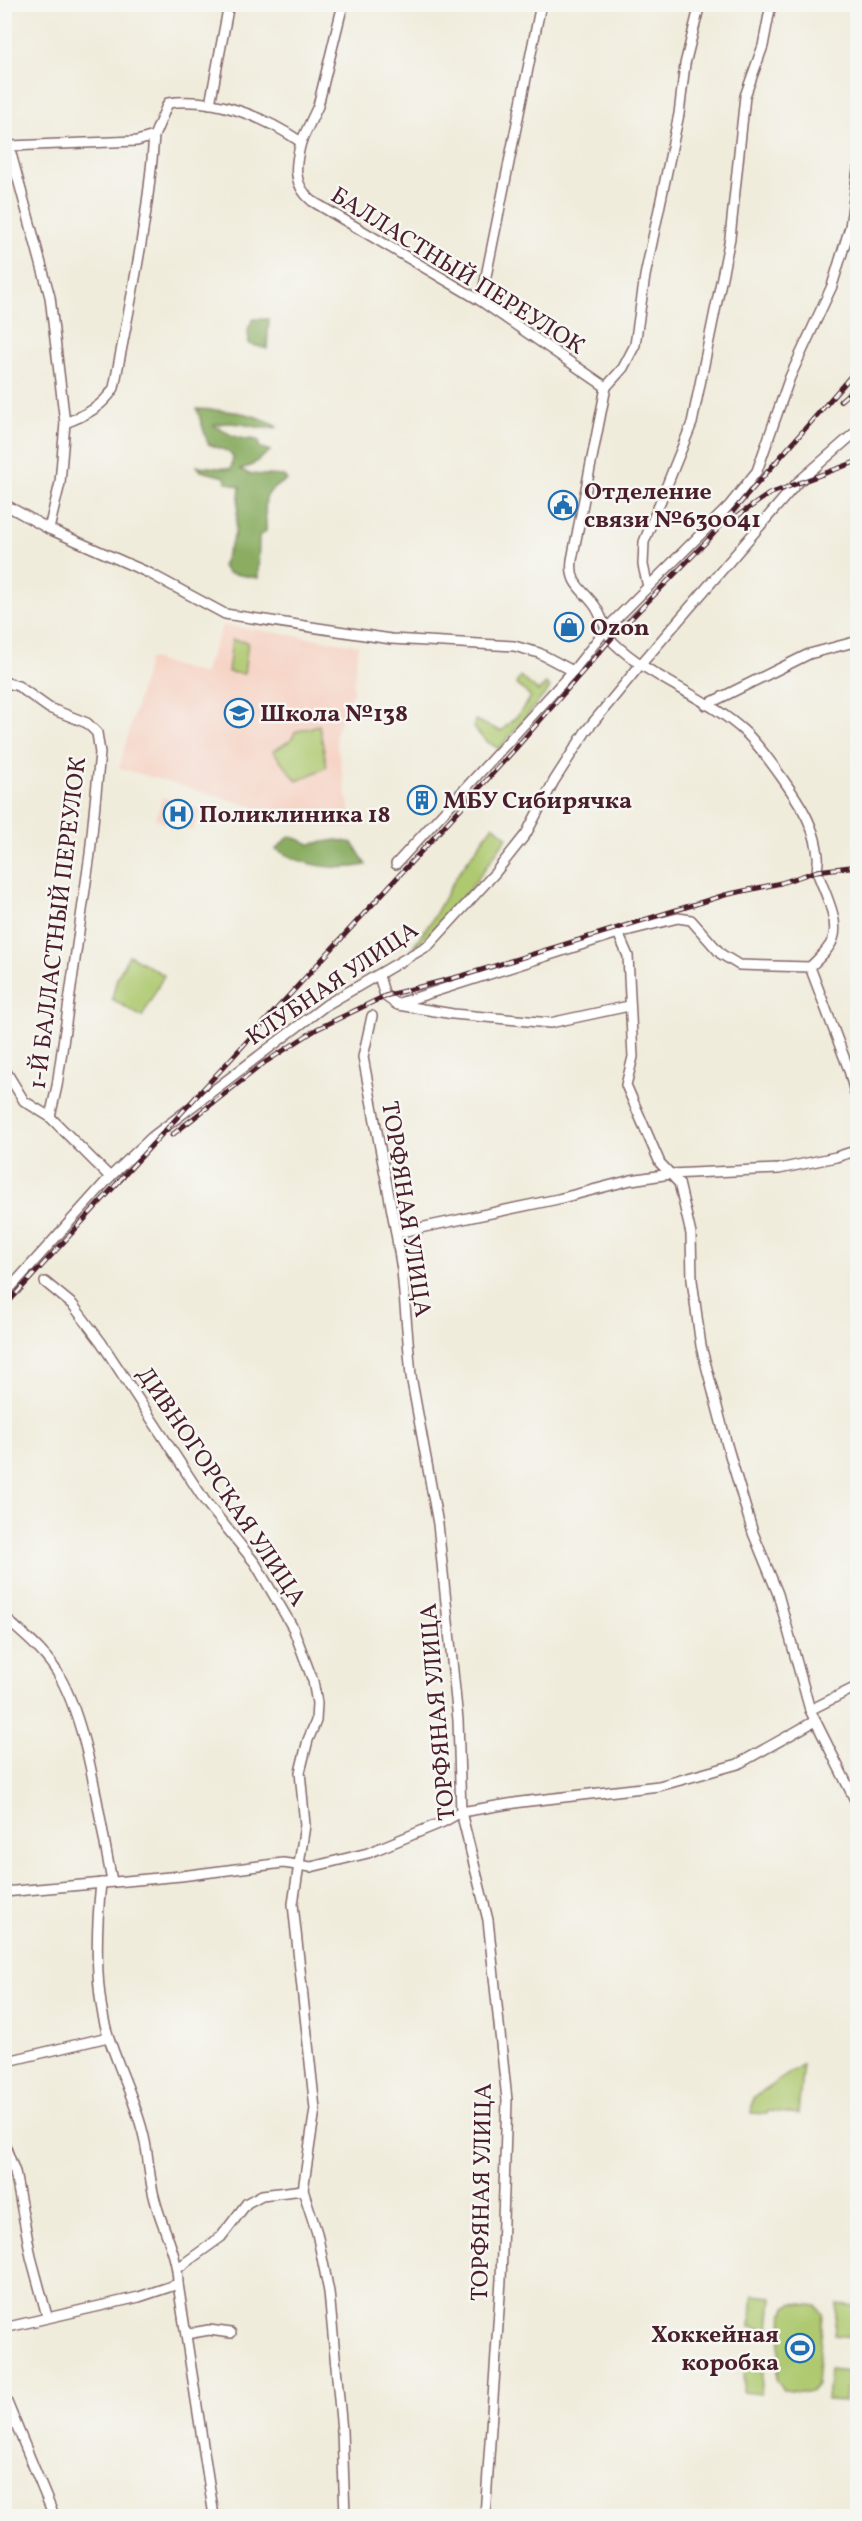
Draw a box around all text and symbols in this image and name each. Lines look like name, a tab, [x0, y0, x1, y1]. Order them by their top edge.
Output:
street label: БАЛЛАСТНЫЙ ПЕРЕУЛОК	[323, 179, 591, 364]
place label: Отделение связи №630041	[584, 476, 761, 538]
public building icon: Отделение связи №630041	[547, 489, 579, 521]
shop icon: Ozon	[553, 611, 585, 643]
place label: Ozon	[590, 612, 650, 646]
school or university icon: Школа №138	[223, 697, 255, 729]
place label: Школа №138	[260, 698, 408, 732]
street label: 1-Й БАЛЛАСТНЫЙ ПЕРЕУЛОК	[22, 755, 96, 1091]
building icon: МБУ Сибирячка	[406, 784, 438, 816]
place label: МБУ Сибирячка	[443, 785, 632, 819]
hospital icon: Поликлиника 18	[162, 798, 194, 830]
place label: Поликлиника 18	[199, 799, 391, 833]
street label: КЛУБНАЯ УЛИЦА	[240, 914, 426, 1055]
street label: ТОРФЯНАЯ УЛИЦА	[371, 1099, 439, 1320]
street label: ДИВНОГОРСКАЯ УЛИЦА	[127, 1360, 314, 1614]
street label: ТОРФЯНАЯ УЛИЦА	[413, 1601, 465, 1822]
street label: ТОРФЯНАЯ УЛИЦА	[464, 2082, 502, 2301]
place label: Хоккейная коробка	[651, 2319, 779, 2381]
sports icon: Хоккейная коробка	[784, 2332, 816, 2364]

